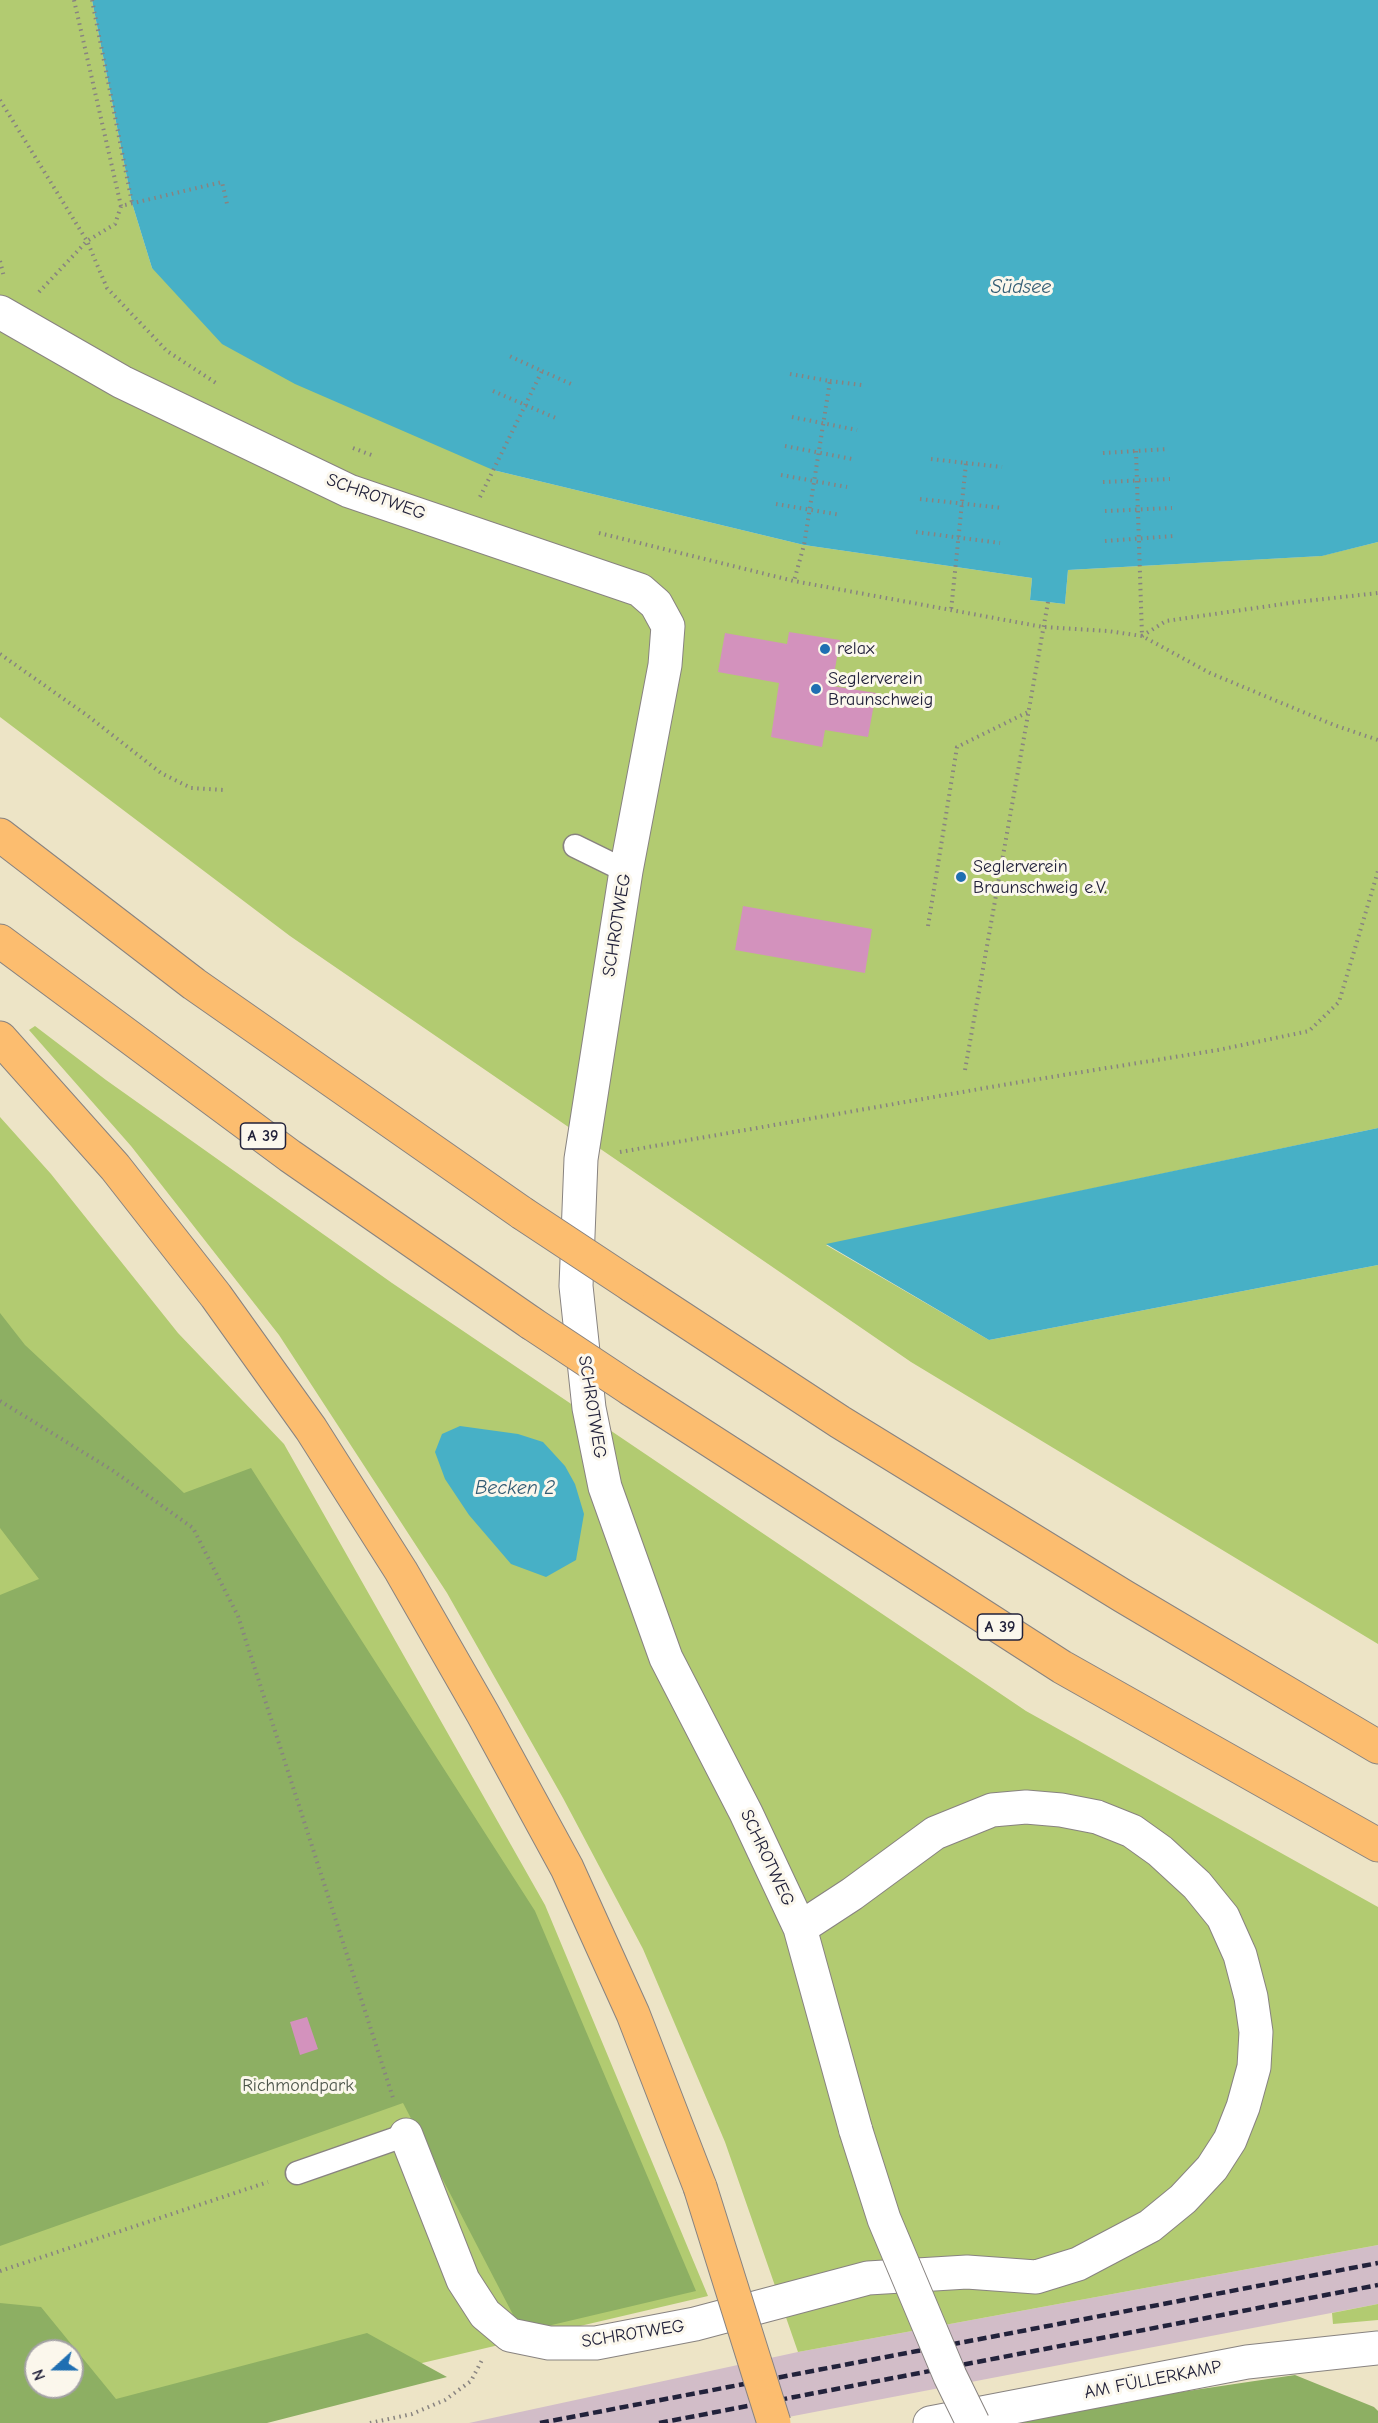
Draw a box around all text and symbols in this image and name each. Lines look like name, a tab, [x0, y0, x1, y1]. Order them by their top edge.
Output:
water label: Südsee	[991, 275, 1051, 299]
street label: SCHROTWEG	[323, 469, 429, 525]
place label: relax	[837, 638, 875, 660]
marker: relax	[818, 642, 832, 656]
place label: Seglerverein Braunschweig	[828, 668, 933, 710]
marker: Seglerverein Braunschweig	[809, 682, 823, 696]
place label: Seglerverein Braunschweig e.V.	[973, 856, 1107, 898]
marker: Seglerverein Braunschweig e.V.	[954, 870, 968, 884]
street label: SCHROTWEG	[598, 872, 636, 978]
road number: A 39	[240, 1123, 286, 1149]
street label: SCHROTWEG	[573, 1354, 611, 1460]
water label: Becken 2	[475, 1476, 555, 1500]
road number: A 39	[978, 1614, 1022, 1640]
street label: SCHROTWEG	[735, 1806, 799, 1910]
park label: Richmondpark	[242, 2075, 354, 2097]
street label: SCHROTWEG	[580, 2315, 686, 2353]
north arrow	[24, 2339, 84, 2399]
street label: AM FÜLLERKAMP	[1082, 2356, 1224, 2404]
text: N	[29, 2367, 49, 2383]

